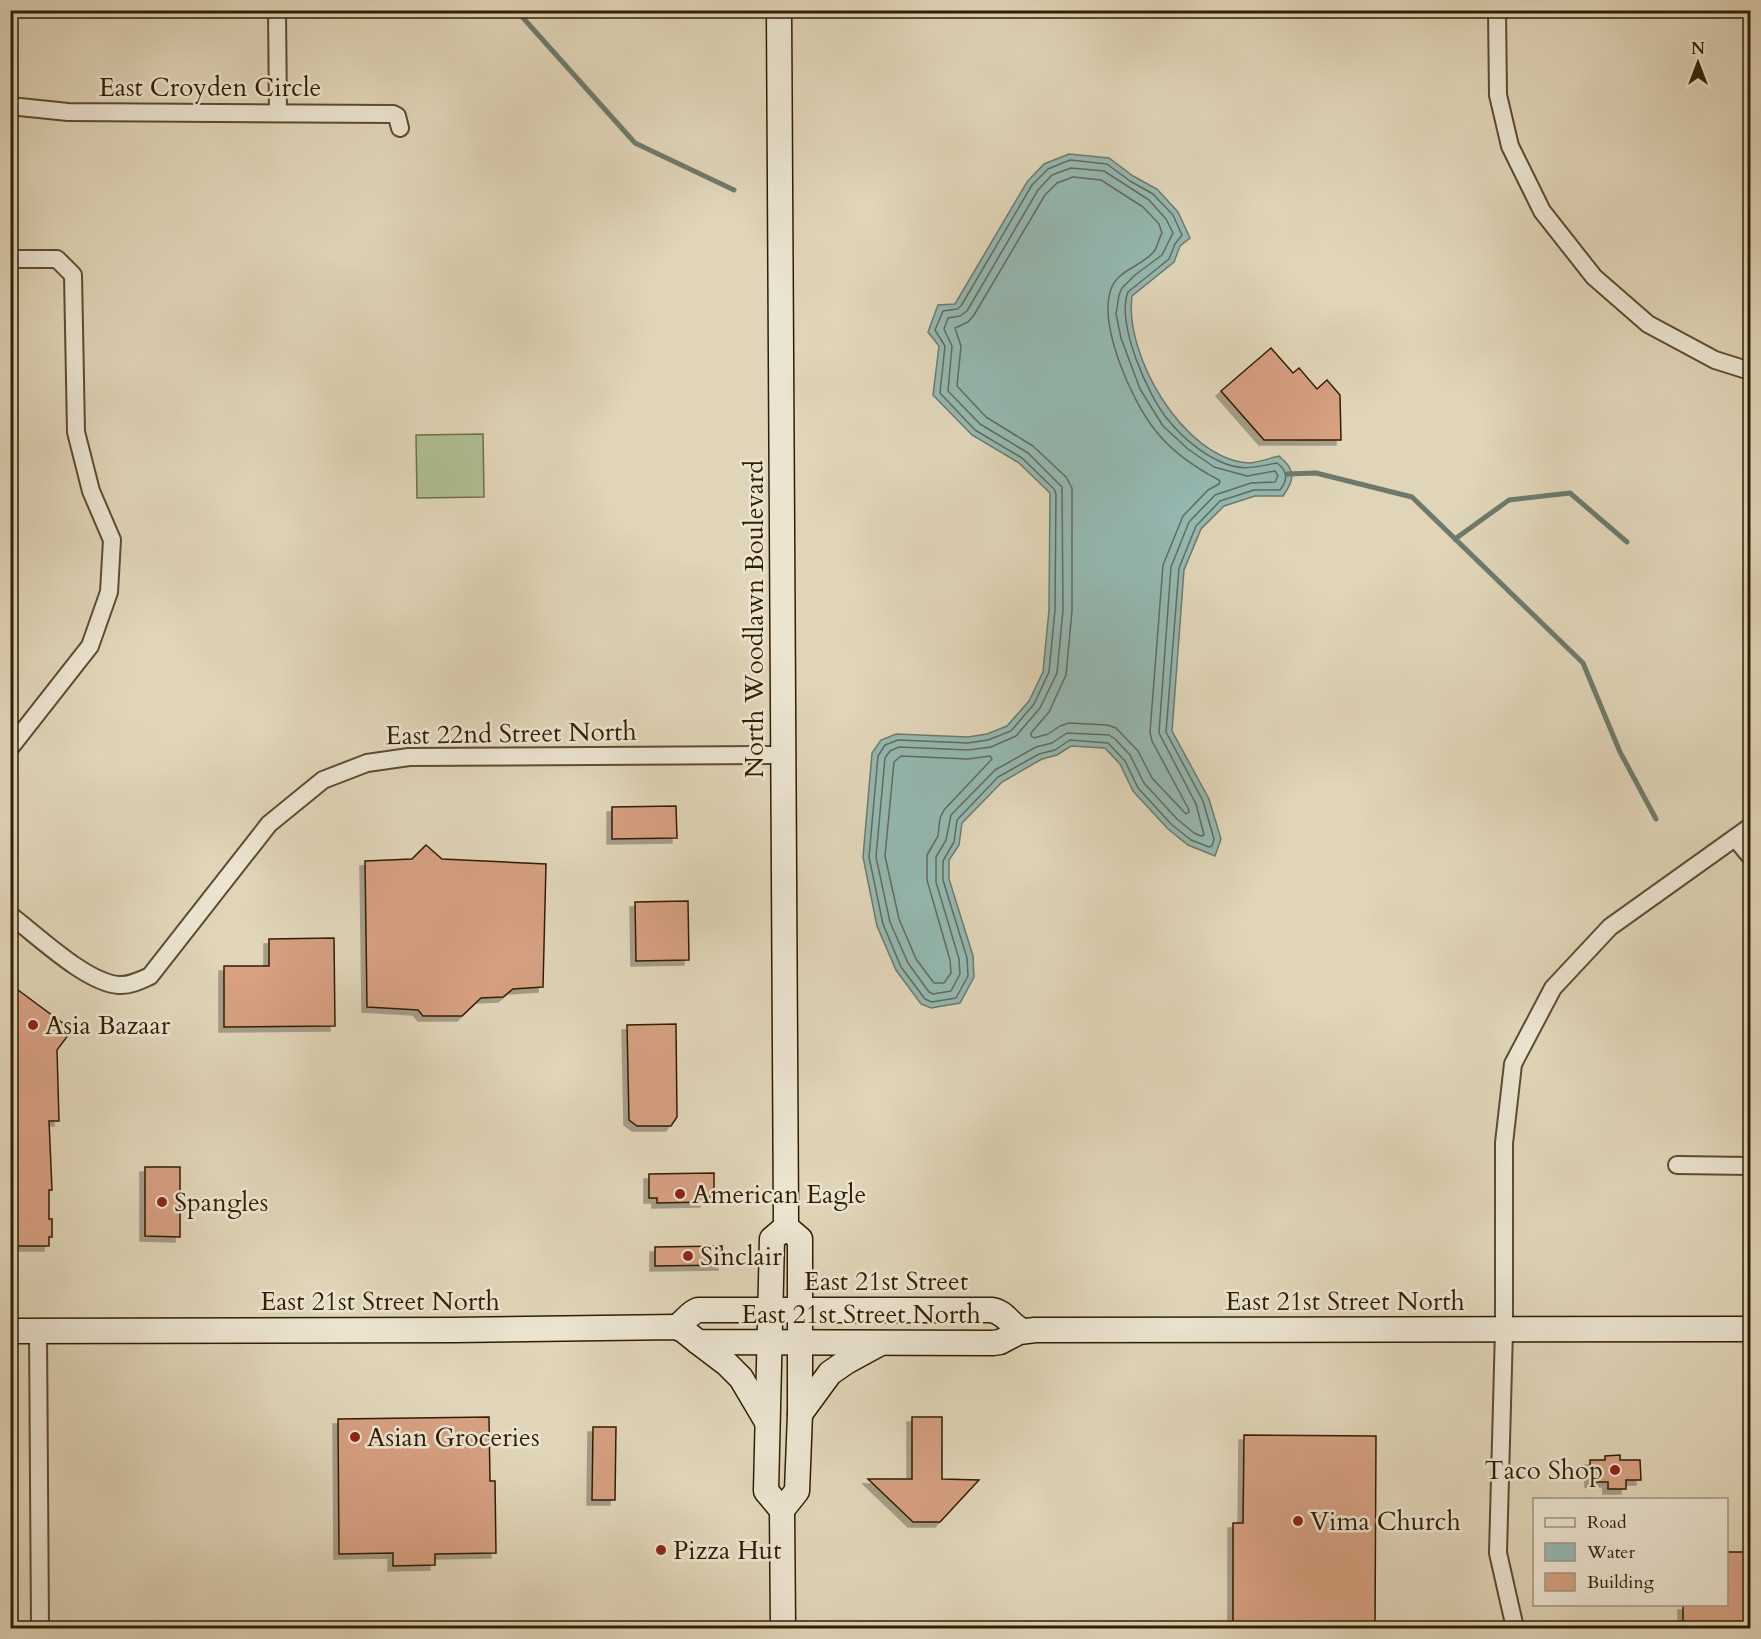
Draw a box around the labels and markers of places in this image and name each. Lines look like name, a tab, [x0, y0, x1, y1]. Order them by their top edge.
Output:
place label: Asia Bazaar	[45, 1008, 171, 1043]
marker: Asia Bazaar	[26, 1018, 40, 1032]
place label: American Eagle	[692, 1177, 866, 1212]
place label: Spangles	[174, 1185, 269, 1220]
marker: American Eagle	[673, 1187, 687, 1201]
marker: Spangles	[155, 1195, 169, 1209]
place label: Sinclair	[700, 1239, 782, 1274]
marker: Sinclair	[681, 1249, 695, 1263]
place label: Asian Groceries	[367, 1420, 540, 1455]
marker: Asian Groceries	[348, 1430, 362, 1444]
place label: Taco Shop	[1485, 1453, 1603, 1488]
marker: Taco Shop	[1608, 1463, 1622, 1477]
place label: Vima Church	[1310, 1504, 1461, 1539]
marker: Vima Church	[1291, 1514, 1305, 1528]
place label: Pizza Hut	[673, 1533, 781, 1568]
marker: Pizza Hut	[654, 1543, 668, 1557]

